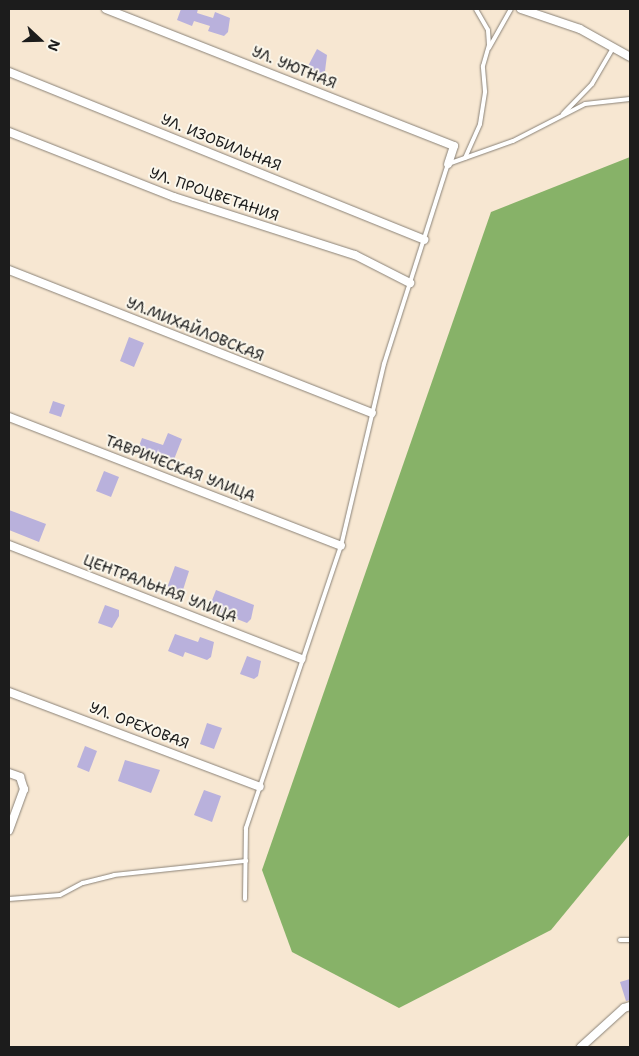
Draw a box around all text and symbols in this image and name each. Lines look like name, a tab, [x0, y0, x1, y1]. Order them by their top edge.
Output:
north arrow	[15, 15, 65, 65]
text: N	[44, 37, 64, 54]
street label: УЛ. УЮТНАЯ	[249, 43, 339, 93]
street label: УЛ. ИЗОБИЛЬНАЯ	[158, 111, 284, 175]
street label: УЛ. ПРОЦВЕТАНИЯ	[147, 164, 281, 226]
street label: УЛ.МИХАЙЛОВСКАЯ	[124, 294, 266, 366]
street label: ТАВРИЧЕСКАЯ УЛИЦА	[102, 432, 258, 506]
street label: ЦЕНТРАЛЬНАЯ УЛИЦА	[80, 551, 240, 627]
street label: УЛ. ОРЕХОВАЯ	[87, 699, 191, 753]

